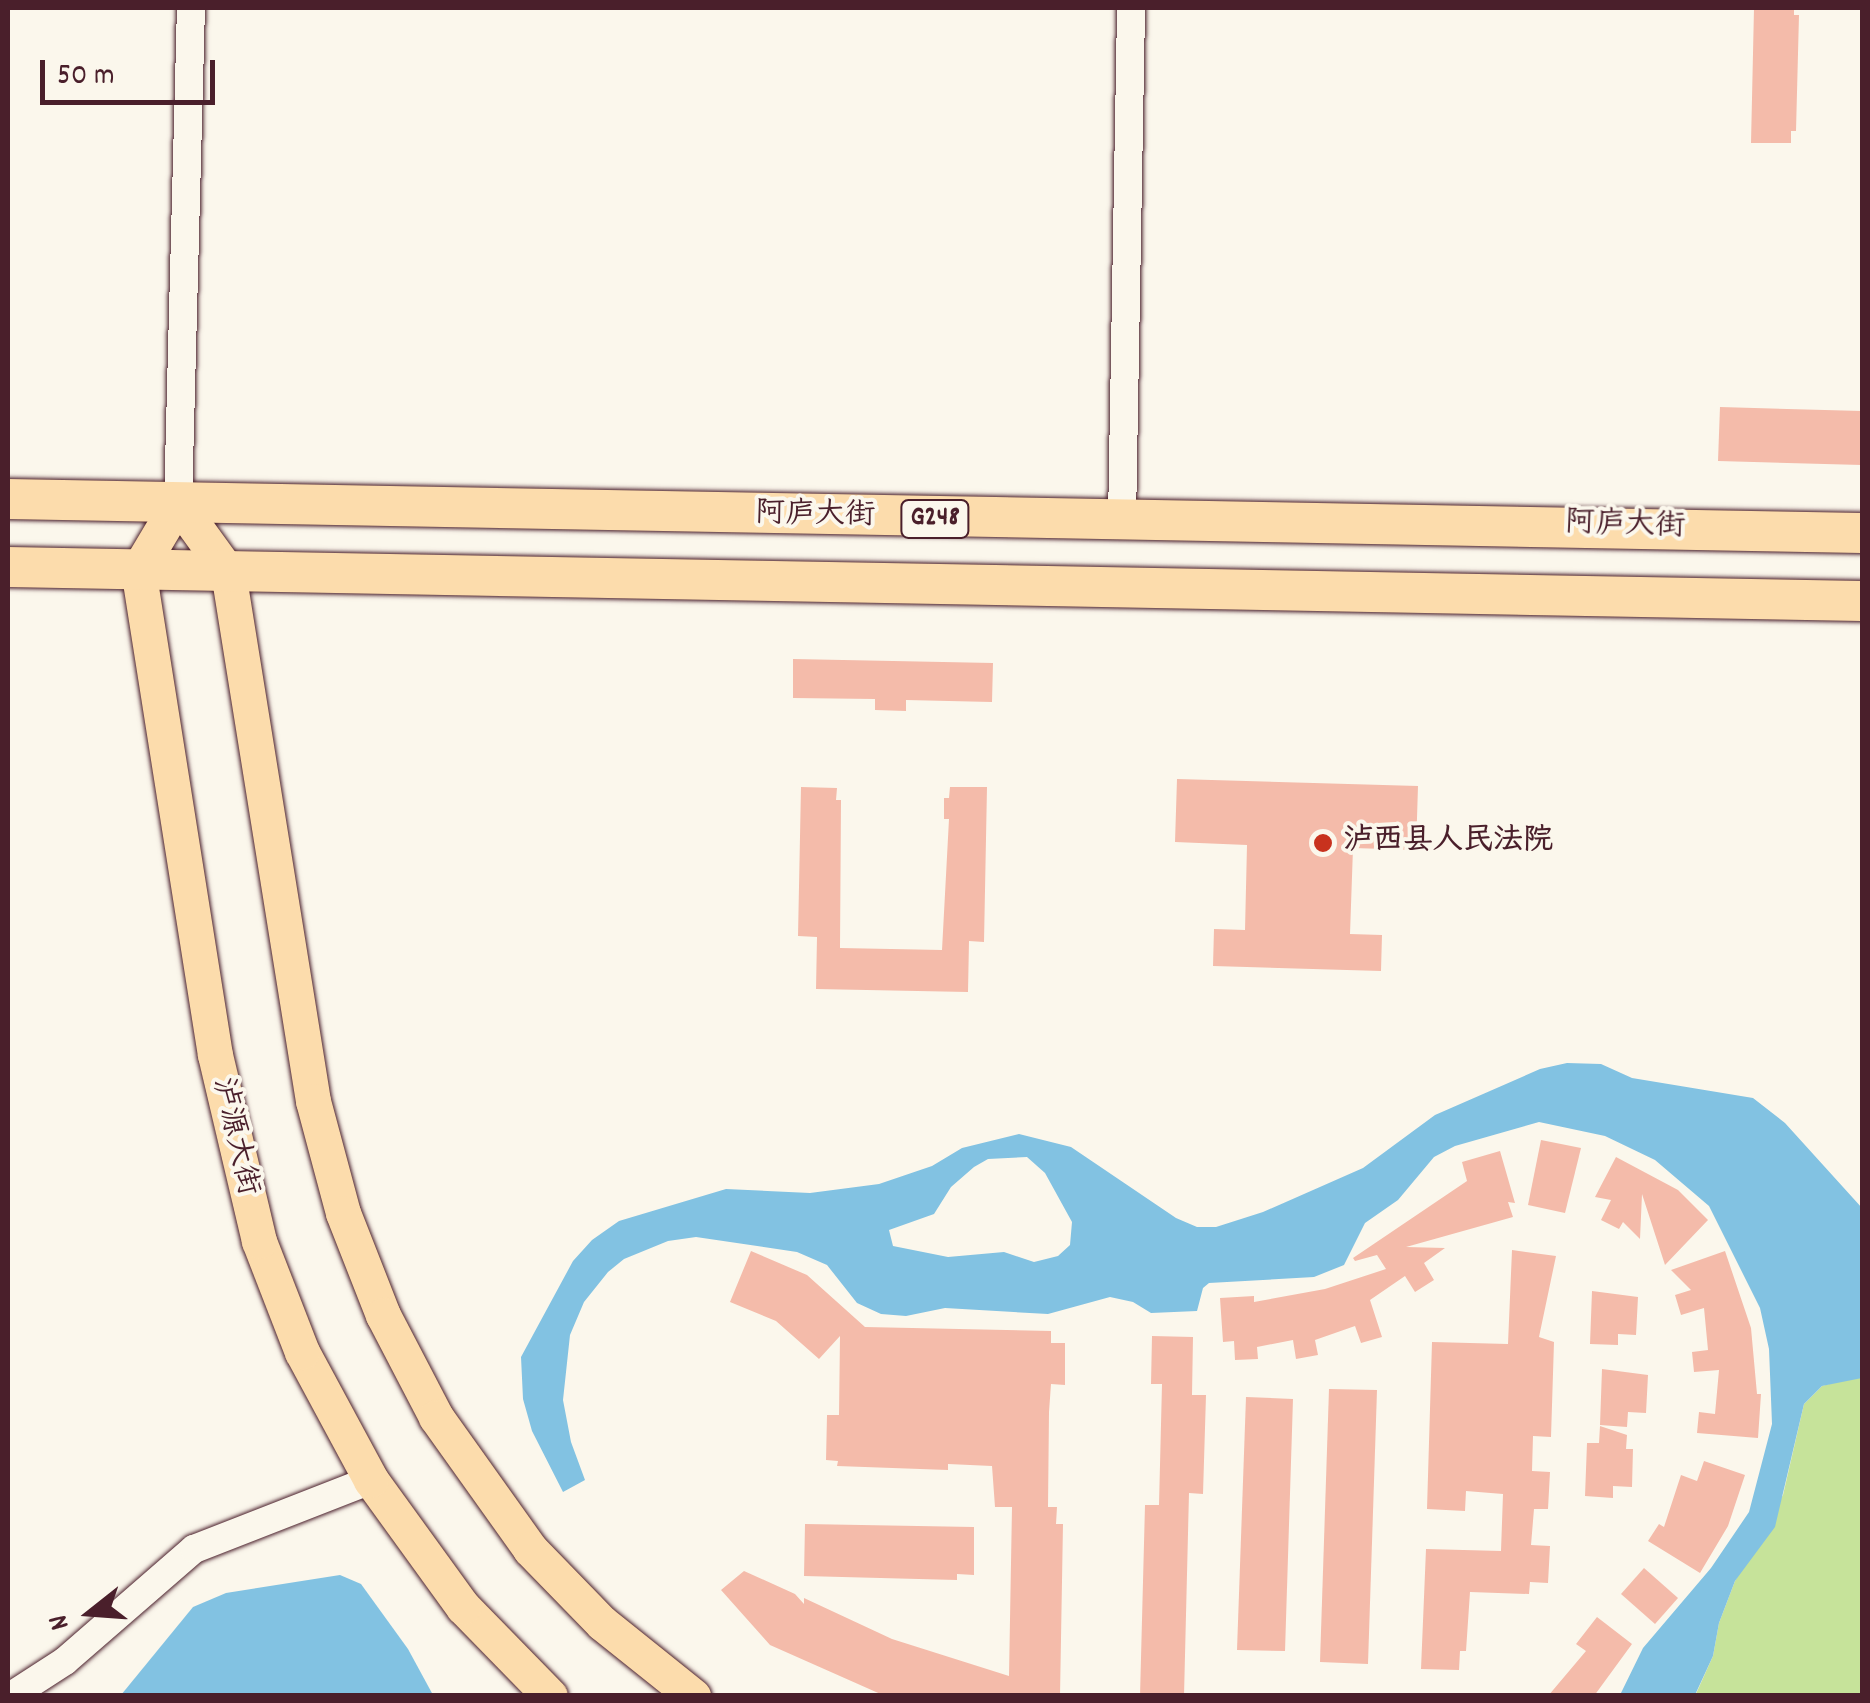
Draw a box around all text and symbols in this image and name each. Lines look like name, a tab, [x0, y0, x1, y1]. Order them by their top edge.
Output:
scale bar	[45, 40, 220, 102]
text: 50 m	[57, 56, 115, 99]
road number: G248	[900, 496, 970, 542]
street label: 阿庐大街	[755, 498, 875, 536]
street label: 阿庐大街	[1564, 507, 1686, 547]
place label: 泸西县人民法院	[1343, 825, 1553, 861]
marker: 泸西县人民法院	[1312, 832, 1334, 854]
street label: 泸源大街	[202, 1074, 264, 1200]
north arrow	[40, 1563, 140, 1663]
text: N	[40, 1609, 82, 1634]

